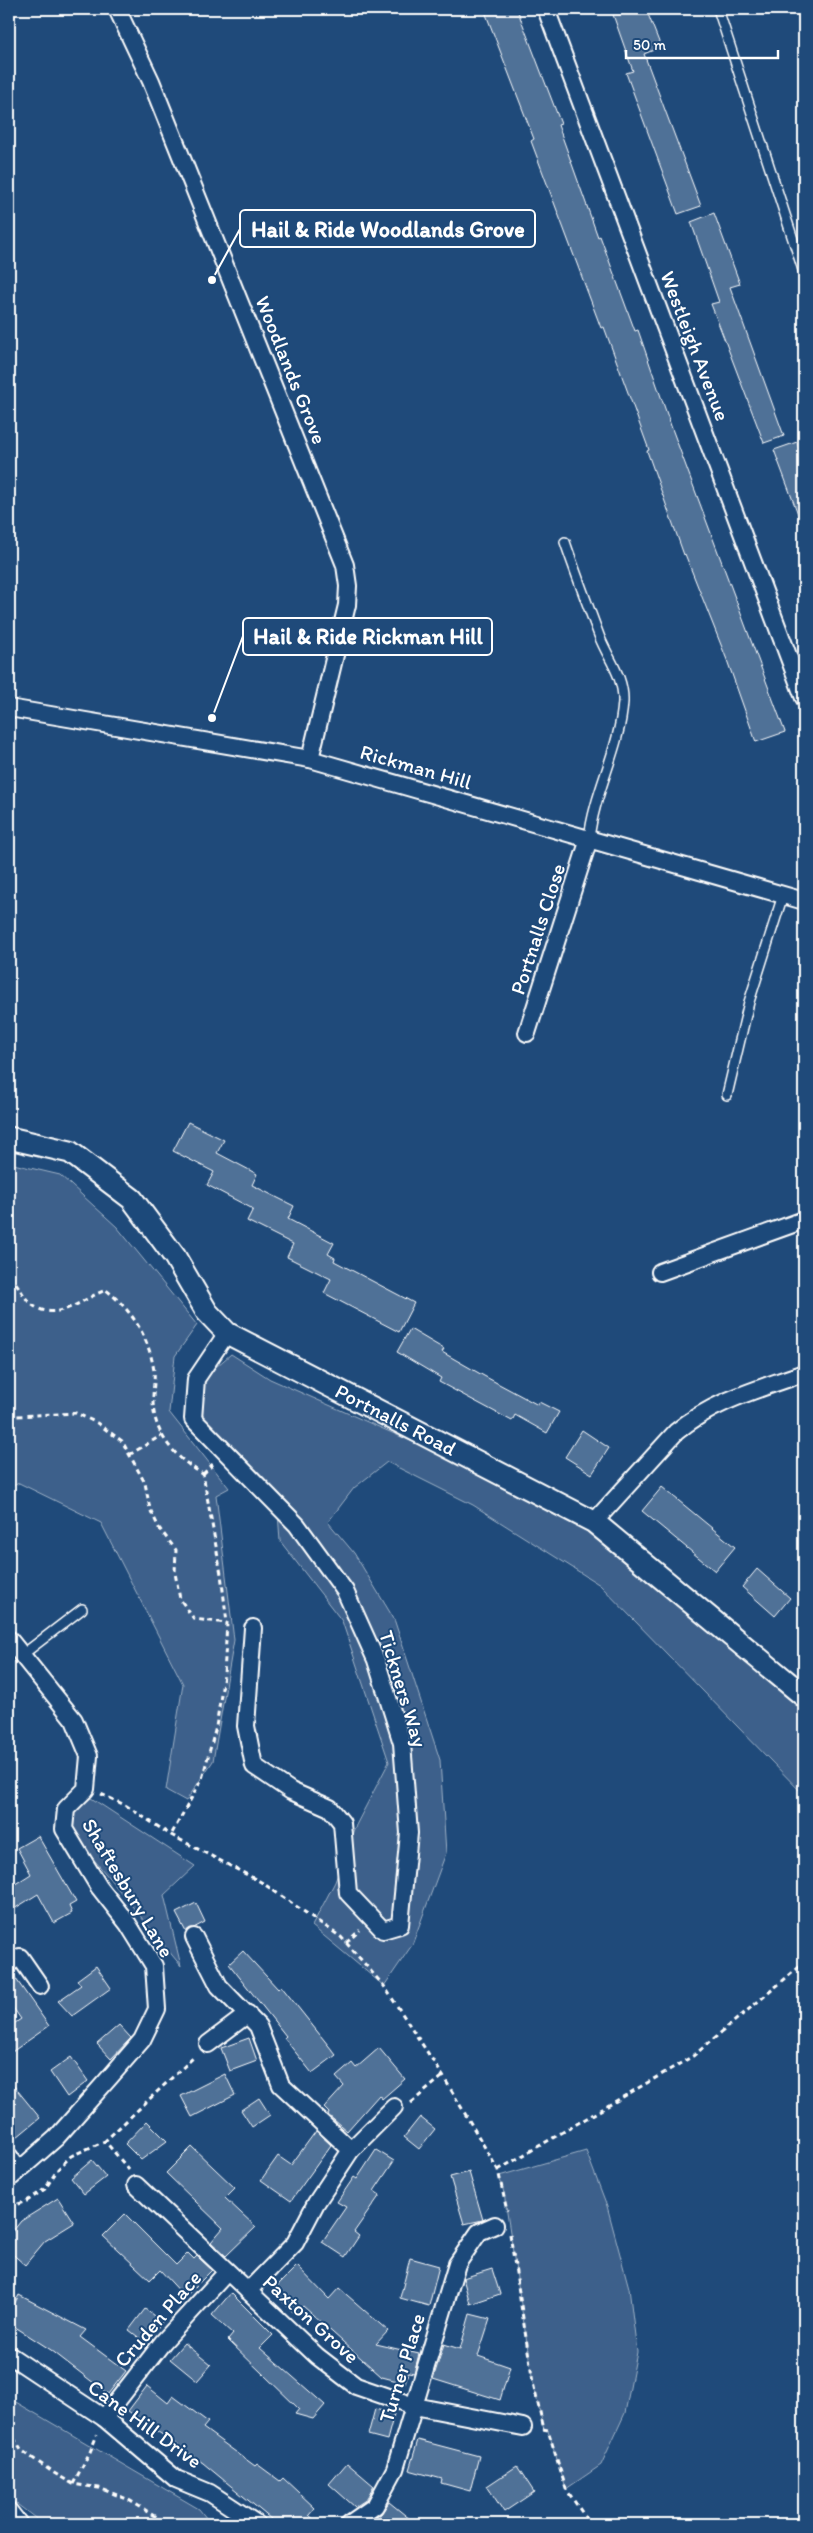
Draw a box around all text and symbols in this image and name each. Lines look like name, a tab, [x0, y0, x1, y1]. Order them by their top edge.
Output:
scale bar	[626, 28, 778, 60]
text: 50 m	[633, 36, 666, 54]
callout: Hail & Ride Woodlands Grove	[240, 210, 535, 247]
text: Hail & Ride Woodlands Grove	[251, 216, 525, 243]
street label: Westleigh Avenue	[655, 267, 736, 424]
street label: Woodlands Grove	[250, 292, 333, 448]
callout: Hail & Ride Rickman Hill	[243, 618, 492, 655]
text: Hail & Ride Rickman Hill	[253, 623, 484, 650]
street label: Rickman Hill	[357, 739, 475, 794]
street label: Portnalls Close	[505, 860, 570, 997]
street label: Portnalls Road	[331, 1378, 461, 1461]
street label: Tickners Way	[374, 1627, 433, 1750]
street label: Shaftesbury Lane	[77, 1814, 180, 1962]
street label: Cruden Place	[109, 2265, 206, 2372]
street label: Paxton Grove	[258, 2269, 365, 2368]
street label: Turner Place	[373, 2310, 430, 2425]
street label: Cane Hill Drive	[83, 2374, 207, 2473]

